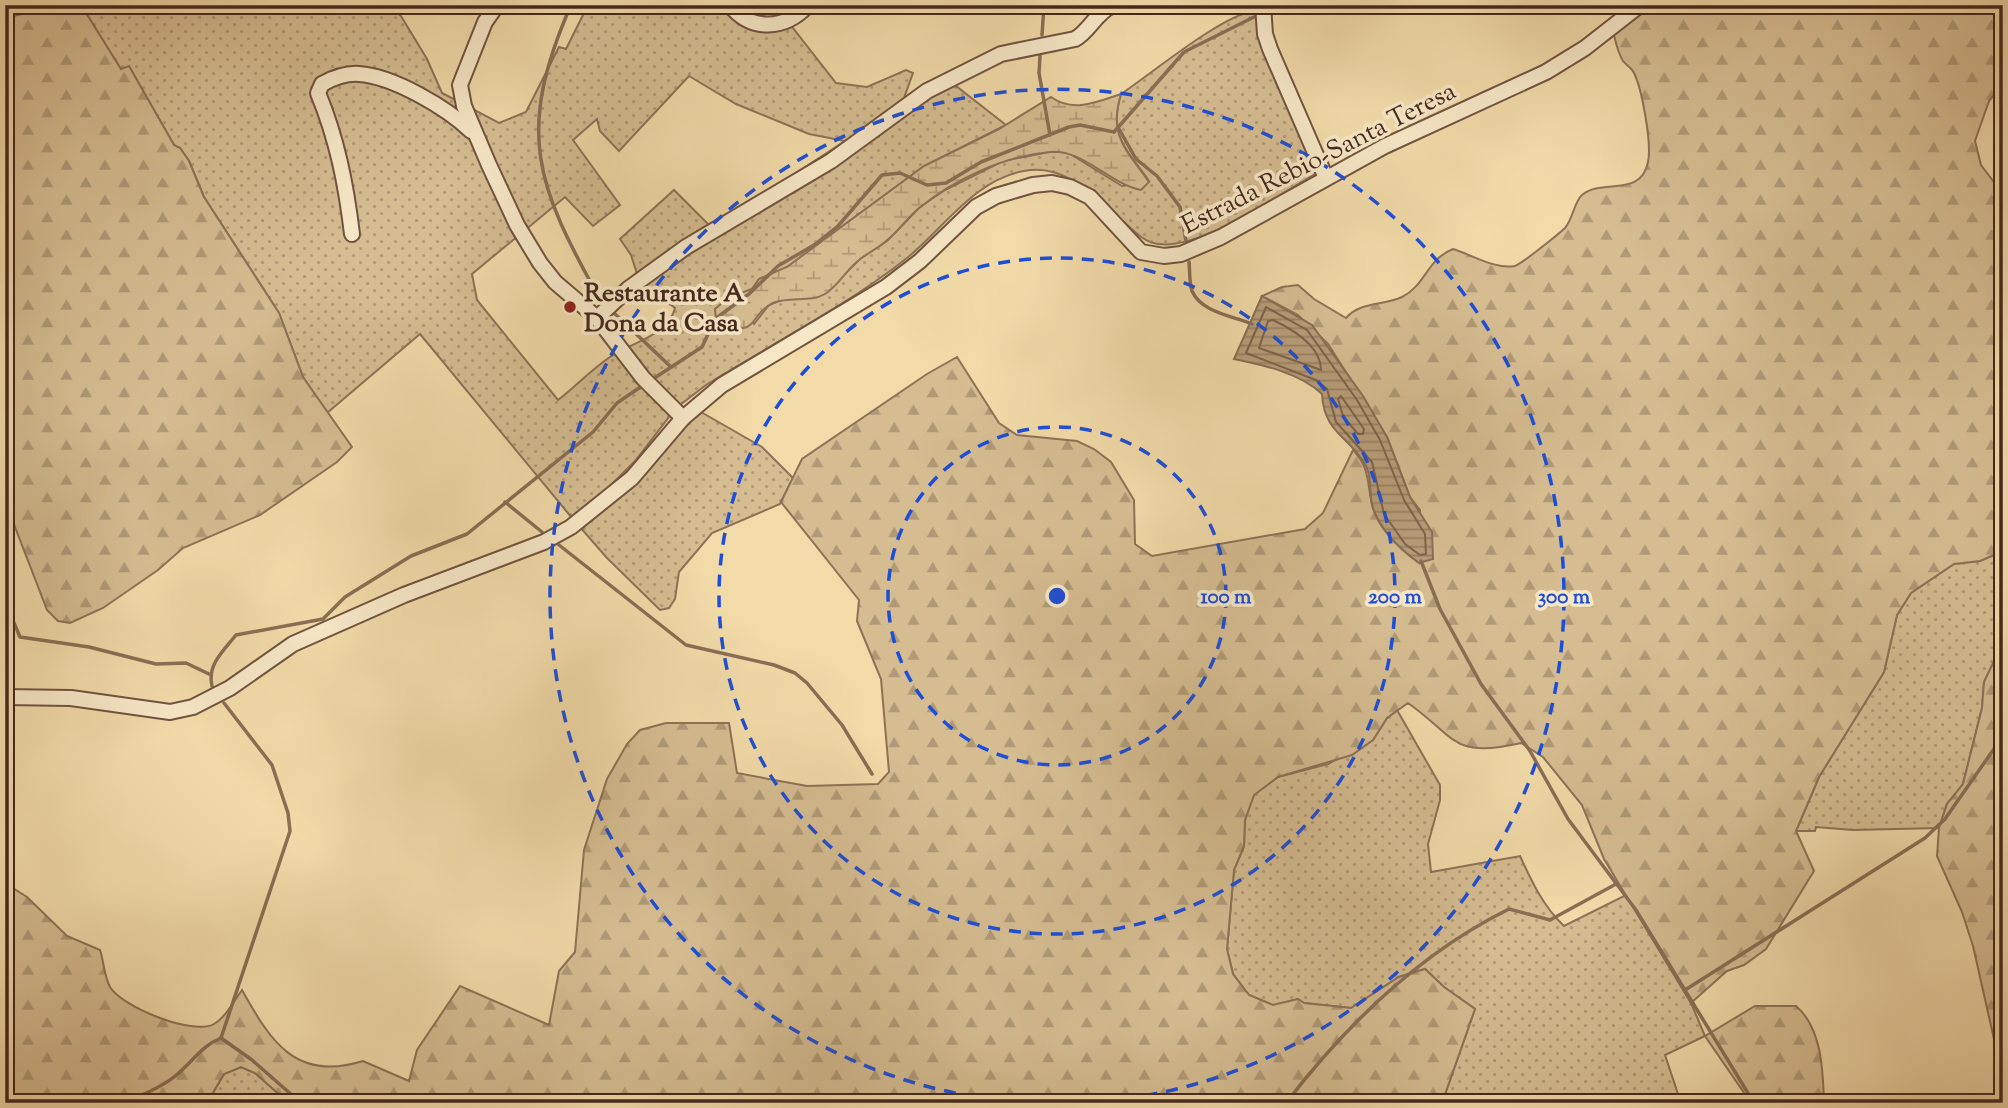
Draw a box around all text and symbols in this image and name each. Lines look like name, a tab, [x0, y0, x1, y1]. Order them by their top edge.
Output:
street label: Estrada Rebio-Santa Teresa	[1175, 74, 1463, 245]
place label: Restaurante A Dona da Casa	[584, 276, 745, 343]
marker: Restaurante A Dona da Casa	[562, 299, 578, 315]
text: 100 m	[1201, 583, 1252, 613]
text: 200 m	[1368, 583, 1423, 613]
text: 300 m	[1538, 583, 1591, 613]
centre of rings	[1045, 584, 1069, 608]

